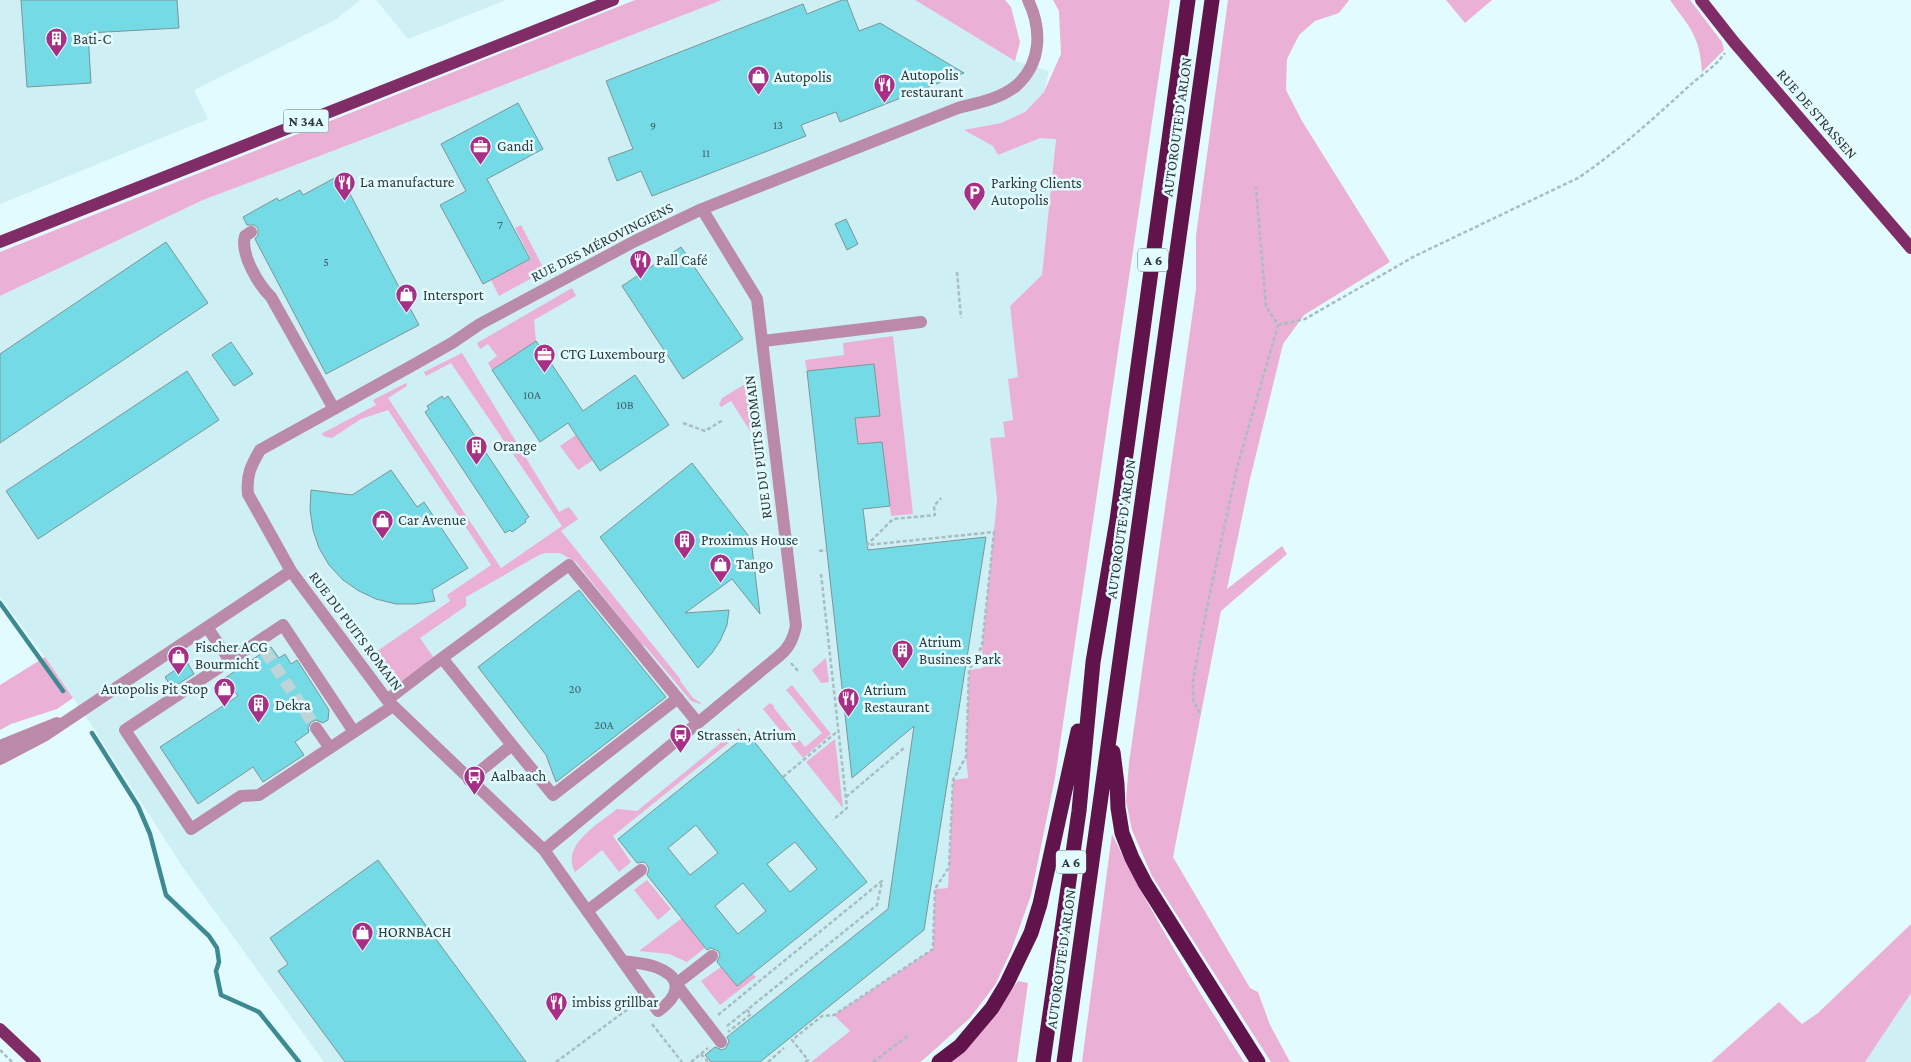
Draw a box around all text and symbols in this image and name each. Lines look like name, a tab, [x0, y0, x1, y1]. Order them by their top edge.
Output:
building icon: Bati-C	[45, 27, 69, 58]
place label: Bati-C	[73, 31, 112, 47]
street label: AUTOROUTE D'ARLON	[1159, 56, 1195, 198]
shop icon: Autopolis	[746, 65, 770, 96]
street label: RUE DE STRASSEN	[1774, 66, 1860, 162]
place label: Autopolis restaurant	[901, 67, 964, 100]
place label: Autopolis	[774, 69, 832, 86]
restaurant icon: Autopolis restaurant	[873, 72, 897, 103]
road number: N 34A	[284, 110, 328, 132]
house number: 13	[773, 118, 783, 132]
house number: 9	[650, 119, 656, 133]
office icon: Gandi	[469, 134, 493, 165]
place label: Gandi	[497, 138, 533, 154]
house number: 11	[702, 146, 710, 160]
restaurant icon: La manufacture	[332, 170, 356, 201]
place label: La manufacture	[360, 174, 455, 190]
place label: Parking Clients Autopolis	[991, 175, 1082, 209]
parking icon: Parking Clients Autopolis	[963, 180, 987, 211]
street label: RUE DES MÉROVINGIENS	[528, 199, 676, 285]
house number: 7	[497, 218, 503, 232]
restaurant icon: Pall Café	[628, 248, 652, 279]
road number: A 6	[1138, 248, 1168, 272]
place label: Pall Café	[656, 252, 708, 268]
house number: 5	[323, 255, 329, 269]
shop icon: Intersport	[395, 283, 419, 314]
place label: Intersport	[423, 287, 485, 304]
office icon: CTG Luxembourg	[532, 342, 556, 373]
place label: CTG Luxembourg	[560, 346, 665, 363]
street label: RUE DU PUITS ROMAIN	[741, 374, 775, 520]
house number: 10A	[523, 388, 541, 402]
house number: 10B	[616, 398, 634, 412]
building icon: Orange	[465, 434, 489, 465]
place label: Orange	[493, 438, 537, 455]
street label: AUTOROUTE D'ARLON	[1103, 458, 1139, 600]
shop icon: Car Avenue	[370, 508, 394, 539]
place label: Car Avenue	[398, 512, 466, 528]
building icon: Proximus House	[673, 528, 697, 559]
place label: Proximus House	[701, 532, 799, 548]
shop icon: Tango	[708, 552, 732, 583]
place label: Tango	[736, 556, 773, 573]
street label: RUE DU PUITS ROMAIN	[306, 568, 406, 694]
place label: Atrium Business Park	[919, 634, 1002, 667]
place label: Fischer ACG Bourmicht	[195, 639, 268, 672]
building icon: Atrium Business Park	[891, 639, 915, 670]
shop icon: Fischer ACG Bourmicht	[167, 644, 191, 675]
shop icon: Autopolis Pit Stop	[212, 677, 236, 708]
place label: Autopolis Pit Stop	[101, 681, 208, 698]
house number: 20	[569, 682, 581, 696]
place label: Atrium Restaurant	[864, 682, 930, 715]
restaurant icon: Atrium Restaurant	[836, 687, 860, 718]
building icon: Dekra	[247, 693, 271, 724]
place label: Dekra	[275, 697, 311, 713]
house number: 20A	[594, 718, 614, 732]
bus stop icon: Strassen, Atrium	[669, 723, 693, 754]
place label: Strassen, Atrium	[697, 727, 796, 743]
bus stop icon: Aalbaach	[463, 764, 487, 795]
place label: Aalbaach	[491, 768, 546, 784]
road number: A 6	[1056, 850, 1086, 874]
street label: AUTOROUTE D'ARLON	[1043, 888, 1079, 1030]
shop icon: HORNBACH	[350, 920, 374, 951]
place label: HORNBACH	[378, 924, 452, 940]
restaurant icon: imbiss grillbar	[544, 990, 568, 1021]
place label: imbiss grillbar	[572, 994, 659, 1011]

